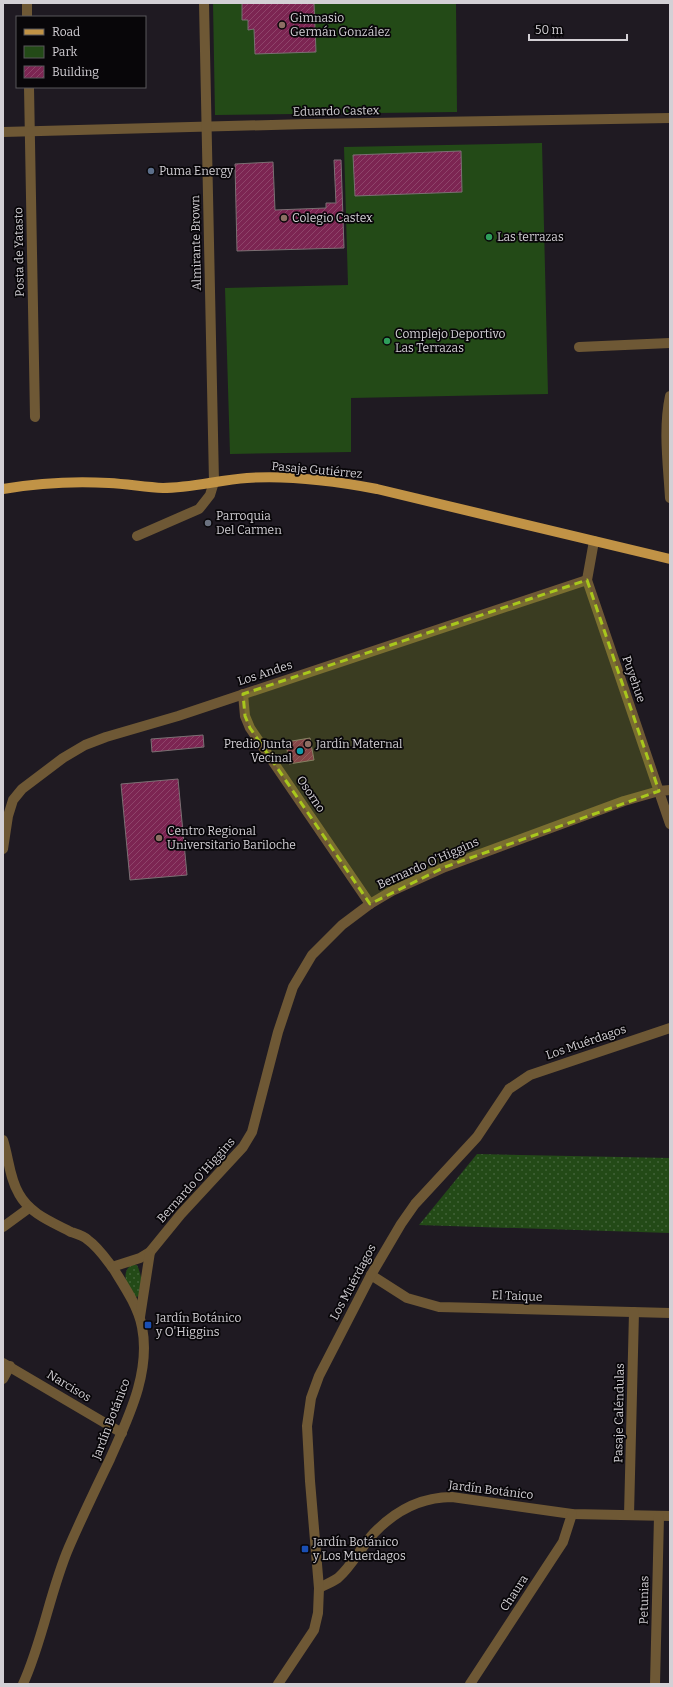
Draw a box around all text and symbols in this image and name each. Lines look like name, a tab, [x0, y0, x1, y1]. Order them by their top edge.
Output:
place label: Gimnasio Germán González	[290, 11, 390, 39]
legend	[16, 16, 146, 88]
scale bar	[529, 16, 627, 42]
marker: Gimnasio Germán González	[277, 20, 287, 30]
text: 50 m	[535, 23, 564, 37]
text: Road	[52, 25, 80, 39]
text: Park	[52, 45, 78, 59]
text: Building	[52, 65, 99, 79]
street label: Eduardo Castex	[293, 103, 380, 119]
place label: Puma Energy	[159, 164, 234, 178]
marker: Puma Energy	[146, 166, 156, 176]
street label: Almirante Brown	[188, 195, 204, 291]
street label: Posta de Yatasto	[11, 207, 27, 297]
place label: Colegio Castex	[292, 211, 373, 225]
marker: Colegio Castex	[279, 213, 289, 223]
place label: Las terrazas	[497, 230, 564, 244]
marker: Las terrazas	[484, 232, 494, 242]
place label: Complejo Deportivo Las Terrazas	[395, 327, 506, 355]
marker: Complejo Deportivo Las Terrazas	[382, 336, 392, 346]
street label: Pasaje Gutiérrez	[271, 459, 363, 481]
place label: Parroquia Del Carmen	[216, 509, 282, 537]
marker: Parroquia Del Carmen	[203, 518, 213, 528]
street label: Puyehue	[620, 654, 648, 704]
street label: Los Andes	[236, 657, 294, 688]
place label: Predio Junta Vecinal	[224, 737, 293, 765]
place label: Jardín Maternal	[315, 737, 403, 751]
marker: Jardín Maternal	[303, 739, 313, 749]
marker: Predio Junta Vecinal	[295, 746, 305, 756]
street label: Osorno	[294, 773, 328, 815]
place label: Centro Regional Universitario Bariloche	[167, 824, 296, 852]
marker: Centro Regional Universitario Bariloche	[154, 833, 164, 843]
street label: Bernardo O'Higgins	[375, 834, 481, 892]
street label: Los Muérdagos	[544, 1022, 628, 1062]
street label: Bernardo O'Higgins	[154, 1134, 238, 1225]
street label: Los Muérdagos	[327, 1241, 379, 1322]
street label: El Taique	[491, 1288, 543, 1304]
place label: Jardín Botánico y O'Higgins	[155, 1311, 241, 1339]
marker: Jardín Botánico y O'Higgins	[143, 1320, 153, 1330]
street label: Pasaje Caléndulas	[611, 1363, 627, 1463]
street label: Narcisos	[44, 1367, 94, 1405]
street label: Jardín Botánico	[89, 1377, 133, 1462]
street label: Jardín Botánico	[447, 1478, 534, 1502]
place label: Jardín Botánico y Los Muerdagos	[312, 1535, 406, 1563]
marker: Jardín Botánico y Los Muerdagos	[300, 1544, 310, 1554]
street label: Chaura	[497, 1572, 531, 1614]
street label: Petunias	[637, 1575, 651, 1624]

